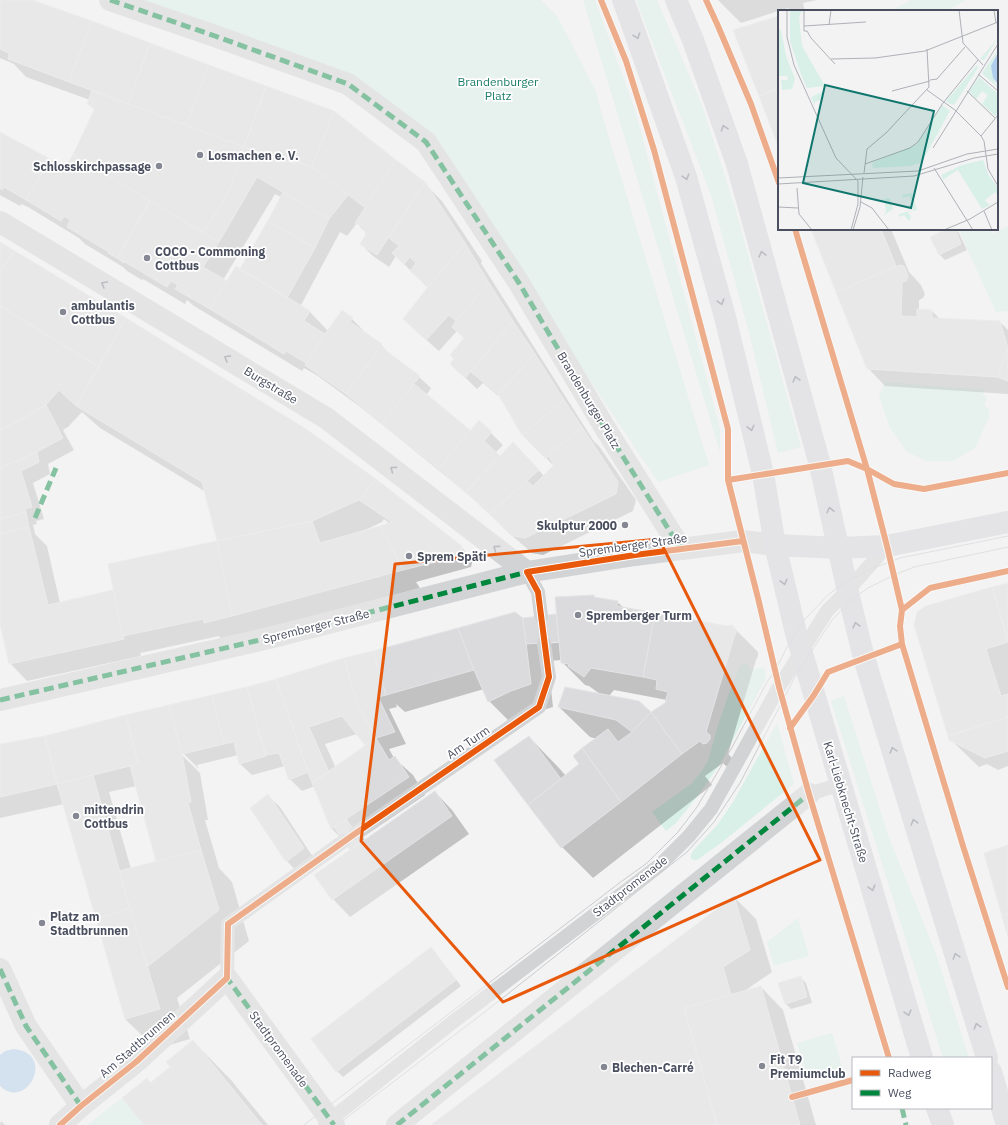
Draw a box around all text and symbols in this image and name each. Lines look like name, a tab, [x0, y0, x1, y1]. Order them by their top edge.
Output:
inset map	[778, 10, 998, 230]
one-way arrow	[632, 33, 640, 40]
park label: Brandenburger Platz	[458, 74, 539, 103]
one-way arrow	[721, 124, 729, 131]
place label: Losmachen e. V.	[208, 148, 299, 163]
marker: Losmachen e. V.	[195, 150, 205, 160]
place label: Schlosskirchpassage	[33, 159, 151, 174]
marker: Schlosskirchpassage	[154, 161, 164, 171]
one-way arrow	[681, 173, 689, 180]
place label: COCO - Commoning Cottbus	[155, 244, 265, 273]
one-way arrow	[758, 251, 767, 258]
marker: COCO - Commoning Cottbus	[142, 253, 152, 263]
one-way arrow	[101, 281, 108, 288]
place label: ambulantis Cottbus	[71, 298, 135, 327]
one-way arrow	[716, 299, 724, 305]
marker: ambulantis Cottbus	[58, 307, 68, 317]
street label: Brandenburger Platz	[554, 349, 624, 452]
one-way arrow	[224, 355, 231, 363]
street label: Burgstraße	[241, 363, 301, 407]
one-way arrow	[793, 376, 801, 383]
one-way arrow	[747, 425, 755, 431]
one-way arrow	[390, 467, 397, 474]
one-way arrow	[827, 506, 835, 513]
place label: Skulptur 2000	[536, 518, 617, 533]
marker: Skulptur 2000	[620, 520, 630, 530]
street label: Spremberger Straße	[578, 530, 689, 560]
one-way arrow	[493, 546, 500, 553]
place label: Sprem Späti	[417, 549, 486, 564]
marker: Sprem Späti	[404, 551, 414, 561]
one-way arrow	[779, 579, 788, 586]
street label: Spremberger Straße	[261, 605, 371, 647]
place label: Spremberger Turm	[586, 608, 692, 623]
marker: Spremberger Turm	[573, 610, 583, 620]
one-way arrow	[853, 622, 861, 629]
street label: Am Turm	[444, 722, 492, 762]
street label: Karl-Liebknecht-Straße	[820, 740, 872, 865]
one-way arrow	[889, 747, 898, 754]
place label: mittendrin Cottbus	[84, 802, 144, 831]
marker: mittendrin Cottbus	[71, 811, 81, 821]
one-way arrow	[910, 819, 919, 826]
street label: Stadtpromenade	[590, 852, 671, 920]
one-way arrow	[867, 884, 876, 891]
place label: Platz am Stadtbrunnen	[50, 909, 128, 938]
marker: Platz am Stadtbrunnen	[37, 918, 47, 928]
one-way arrow	[952, 953, 961, 960]
street label: Am Stadtbrunnen	[96, 1007, 178, 1081]
street label: Stadtpromenade	[246, 1008, 312, 1090]
one-way arrow	[904, 1009, 912, 1016]
one-way arrow	[973, 1023, 982, 1030]
place label: Fit T9 Premiumclub	[770, 1052, 846, 1081]
legend	[852, 1057, 992, 1109]
place label: Blechen-Carré	[612, 1060, 694, 1075]
marker: Fit T9 Premiumclub	[757, 1061, 767, 1071]
marker: Blechen-Carré	[599, 1062, 609, 1072]
text: Radweg	[888, 1065, 932, 1080]
text: Weg	[888, 1085, 912, 1100]

